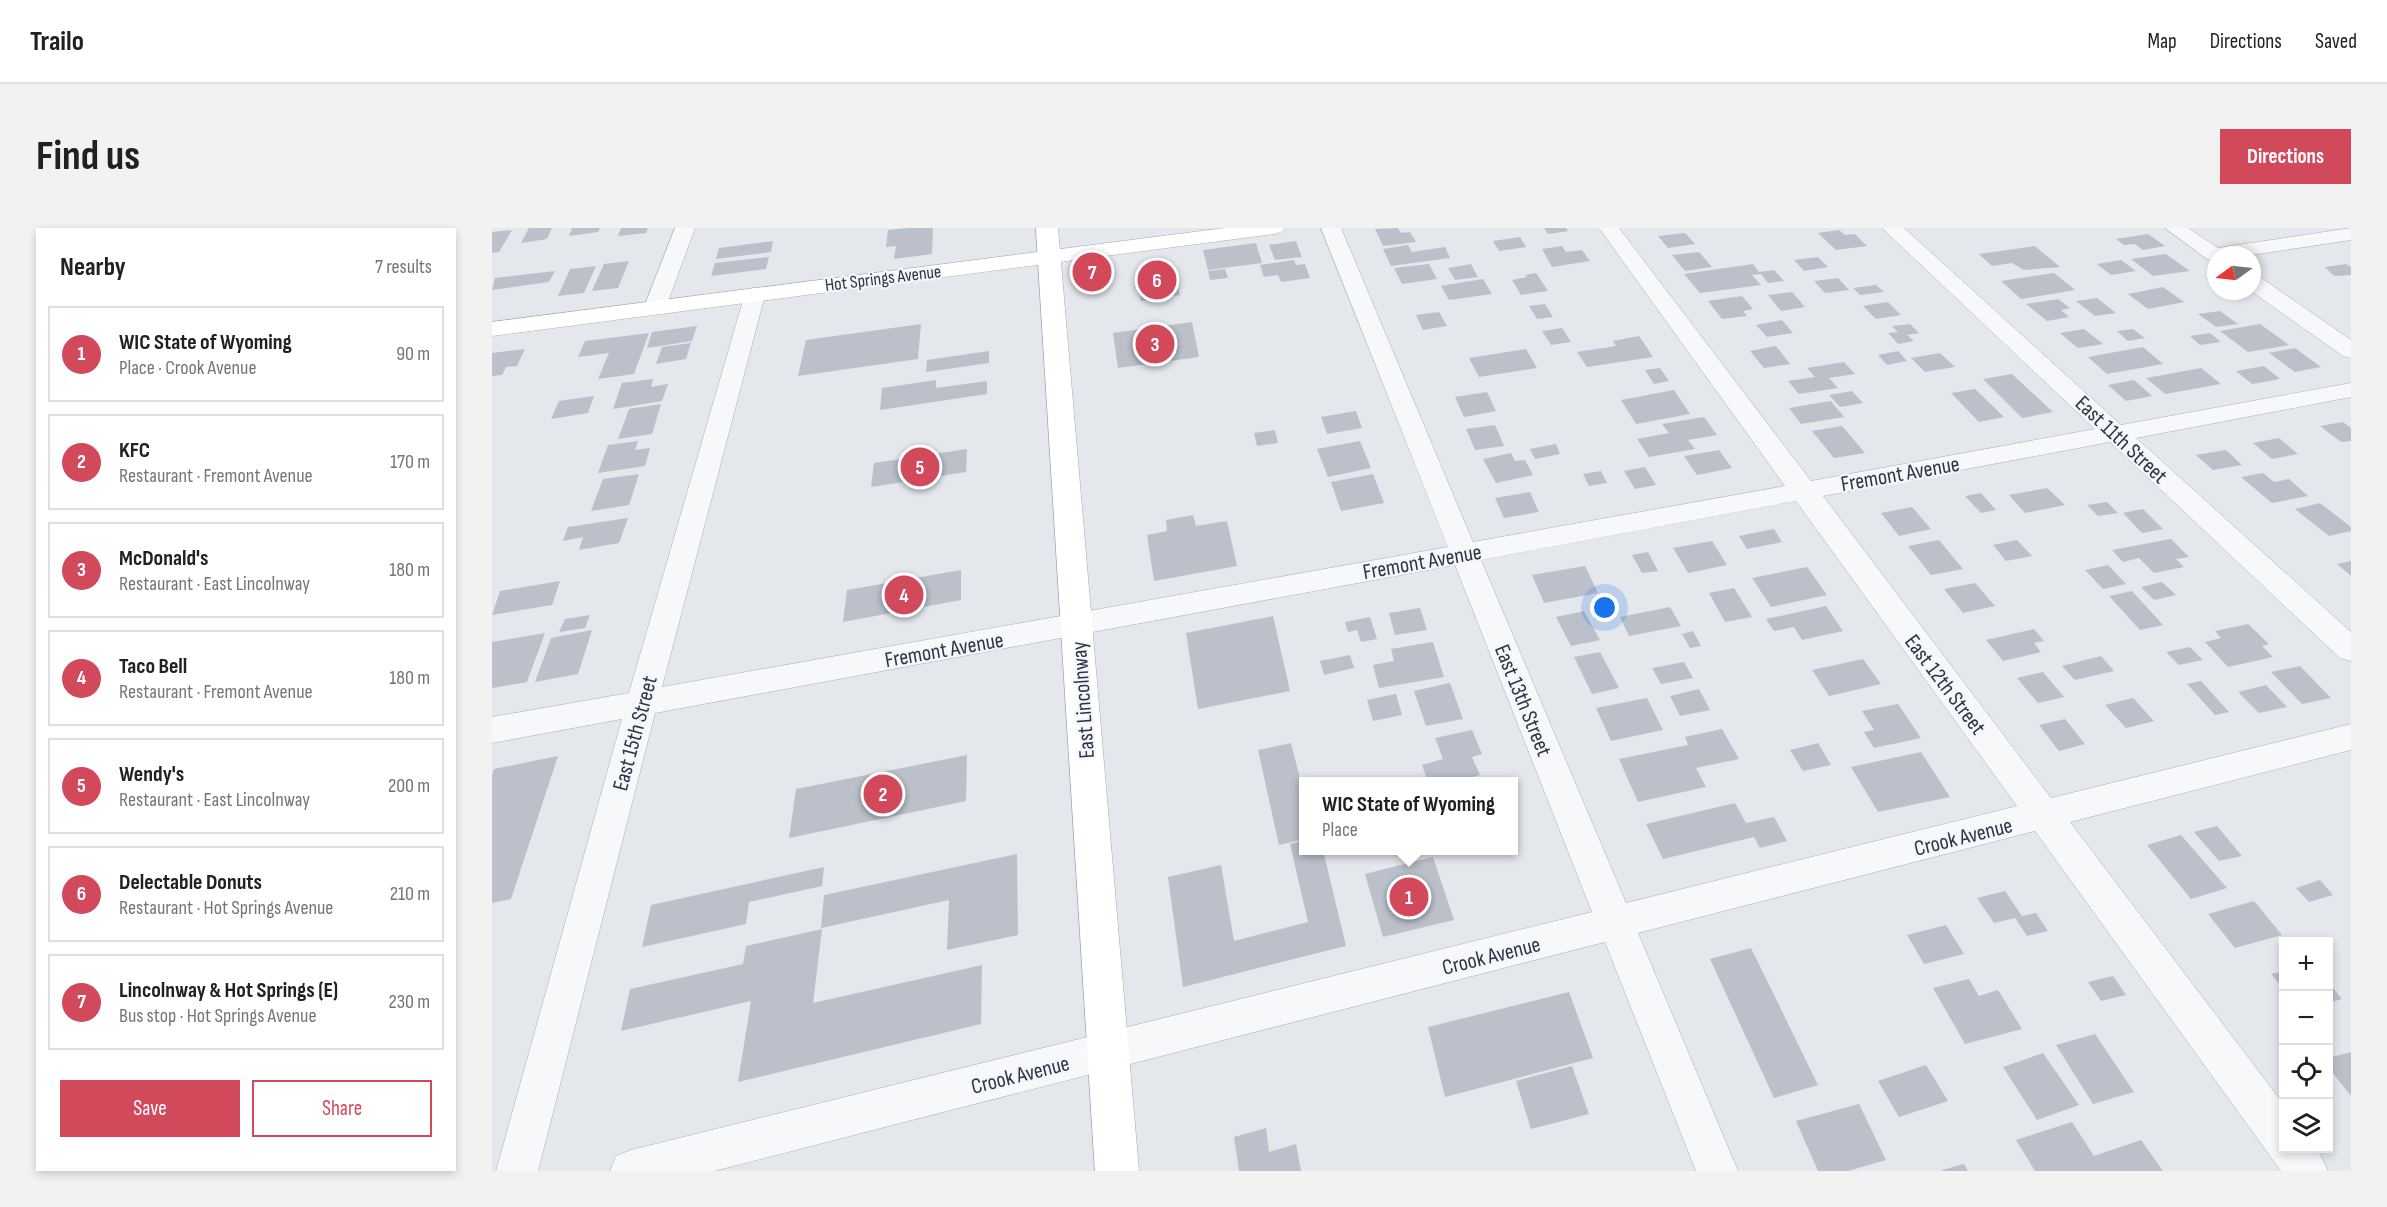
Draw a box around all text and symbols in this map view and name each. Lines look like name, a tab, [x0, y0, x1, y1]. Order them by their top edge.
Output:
text: Trailo	[30, 25, 84, 58]
text: Map	[2147, 29, 2177, 54]
text: Directions	[2210, 29, 2282, 54]
text: Saved	[2315, 29, 2357, 54]
button: Directions	[2220, 129, 2351, 184]
text: Find us	[36, 131, 140, 182]
north arrow	[2207, 246, 2261, 300]
pin: 7	[1072, 250, 1112, 294]
text: Nearby	[60, 252, 126, 283]
text: 7 results	[375, 255, 432, 279]
pin: 6	[1138, 257, 1176, 302]
street label: Hot Springs Avenue	[824, 261, 942, 296]
pin: 3	[1136, 322, 1174, 366]
text: WIC State of Wyoming	[119, 329, 292, 356]
text: 1	[78, 342, 85, 366]
text: 90 m	[396, 342, 430, 366]
text: Place · Crook Avenue	[119, 356, 257, 380]
street label: East 11th Street	[2069, 390, 2173, 490]
text: KFC	[119, 437, 150, 464]
pin: 5	[900, 444, 940, 490]
text: 2	[77, 450, 86, 474]
text: 170 m	[390, 450, 430, 474]
street label: Fremont Avenue	[1839, 451, 1962, 498]
text: Restaurant · Fremont Avenue	[119, 464, 313, 488]
street label: Fremont Avenue	[1361, 539, 1484, 586]
text: McDonald's	[119, 545, 208, 572]
text: 3	[77, 558, 86, 582]
text: 180 m	[389, 558, 430, 582]
text: Restaurant · East Lincolnway	[119, 572, 310, 596]
pin: 4	[884, 572, 924, 617]
your location	[1590, 593, 1619, 622]
street label: Fremont Avenue	[883, 627, 1006, 674]
street label: East 12th Street	[1898, 630, 1991, 741]
street label: East Lincolnway	[1066, 640, 1101, 759]
street label: East 13th Street	[1488, 641, 1557, 761]
text: Taco Bell	[119, 653, 187, 680]
text: 4	[77, 666, 86, 690]
text: 180 m	[389, 666, 430, 690]
street label: East 15th Street	[607, 673, 664, 794]
text: Restaurant · Fremont Avenue	[119, 680, 313, 704]
text: Wendy's	[119, 761, 184, 788]
pin: 2	[864, 772, 902, 816]
text: 5	[77, 774, 86, 798]
text: 200 m	[388, 774, 430, 798]
popup	[1299, 777, 1518, 855]
text: Restaurant · East Lincolnway	[119, 788, 310, 812]
text: WIC State of Wyoming	[1322, 791, 1495, 818]
street label: Crook Avenue	[1911, 812, 2015, 863]
text: Place	[1322, 818, 1358, 842]
text: Delectable Donuts	[119, 869, 262, 896]
pin: 1	[1390, 874, 1428, 920]
text: 6	[77, 882, 86, 906]
text: 210 m	[390, 882, 430, 906]
text: Restaurant · Hot Springs Avenue	[119, 896, 333, 920]
street label: Crook Avenue	[1439, 931, 1543, 982]
map controls	[2279, 937, 2333, 1153]
button: +	[2279, 937, 2333, 991]
text: Lincolnway & Hot Springs (E)	[119, 977, 338, 1004]
text: 7	[77, 990, 86, 1014]
text: 230 m	[388, 990, 430, 1014]
button: −	[2279, 991, 2333, 1045]
text: Bus stop · Hot Springs Avenue	[119, 1004, 317, 1028]
button: locate	[2279, 1045, 2333, 1099]
street label: Crook Avenue	[968, 1050, 1072, 1101]
button: Save	[60, 1080, 240, 1137]
button: Share	[252, 1080, 432, 1137]
button: layers	[2279, 1099, 2333, 1153]

